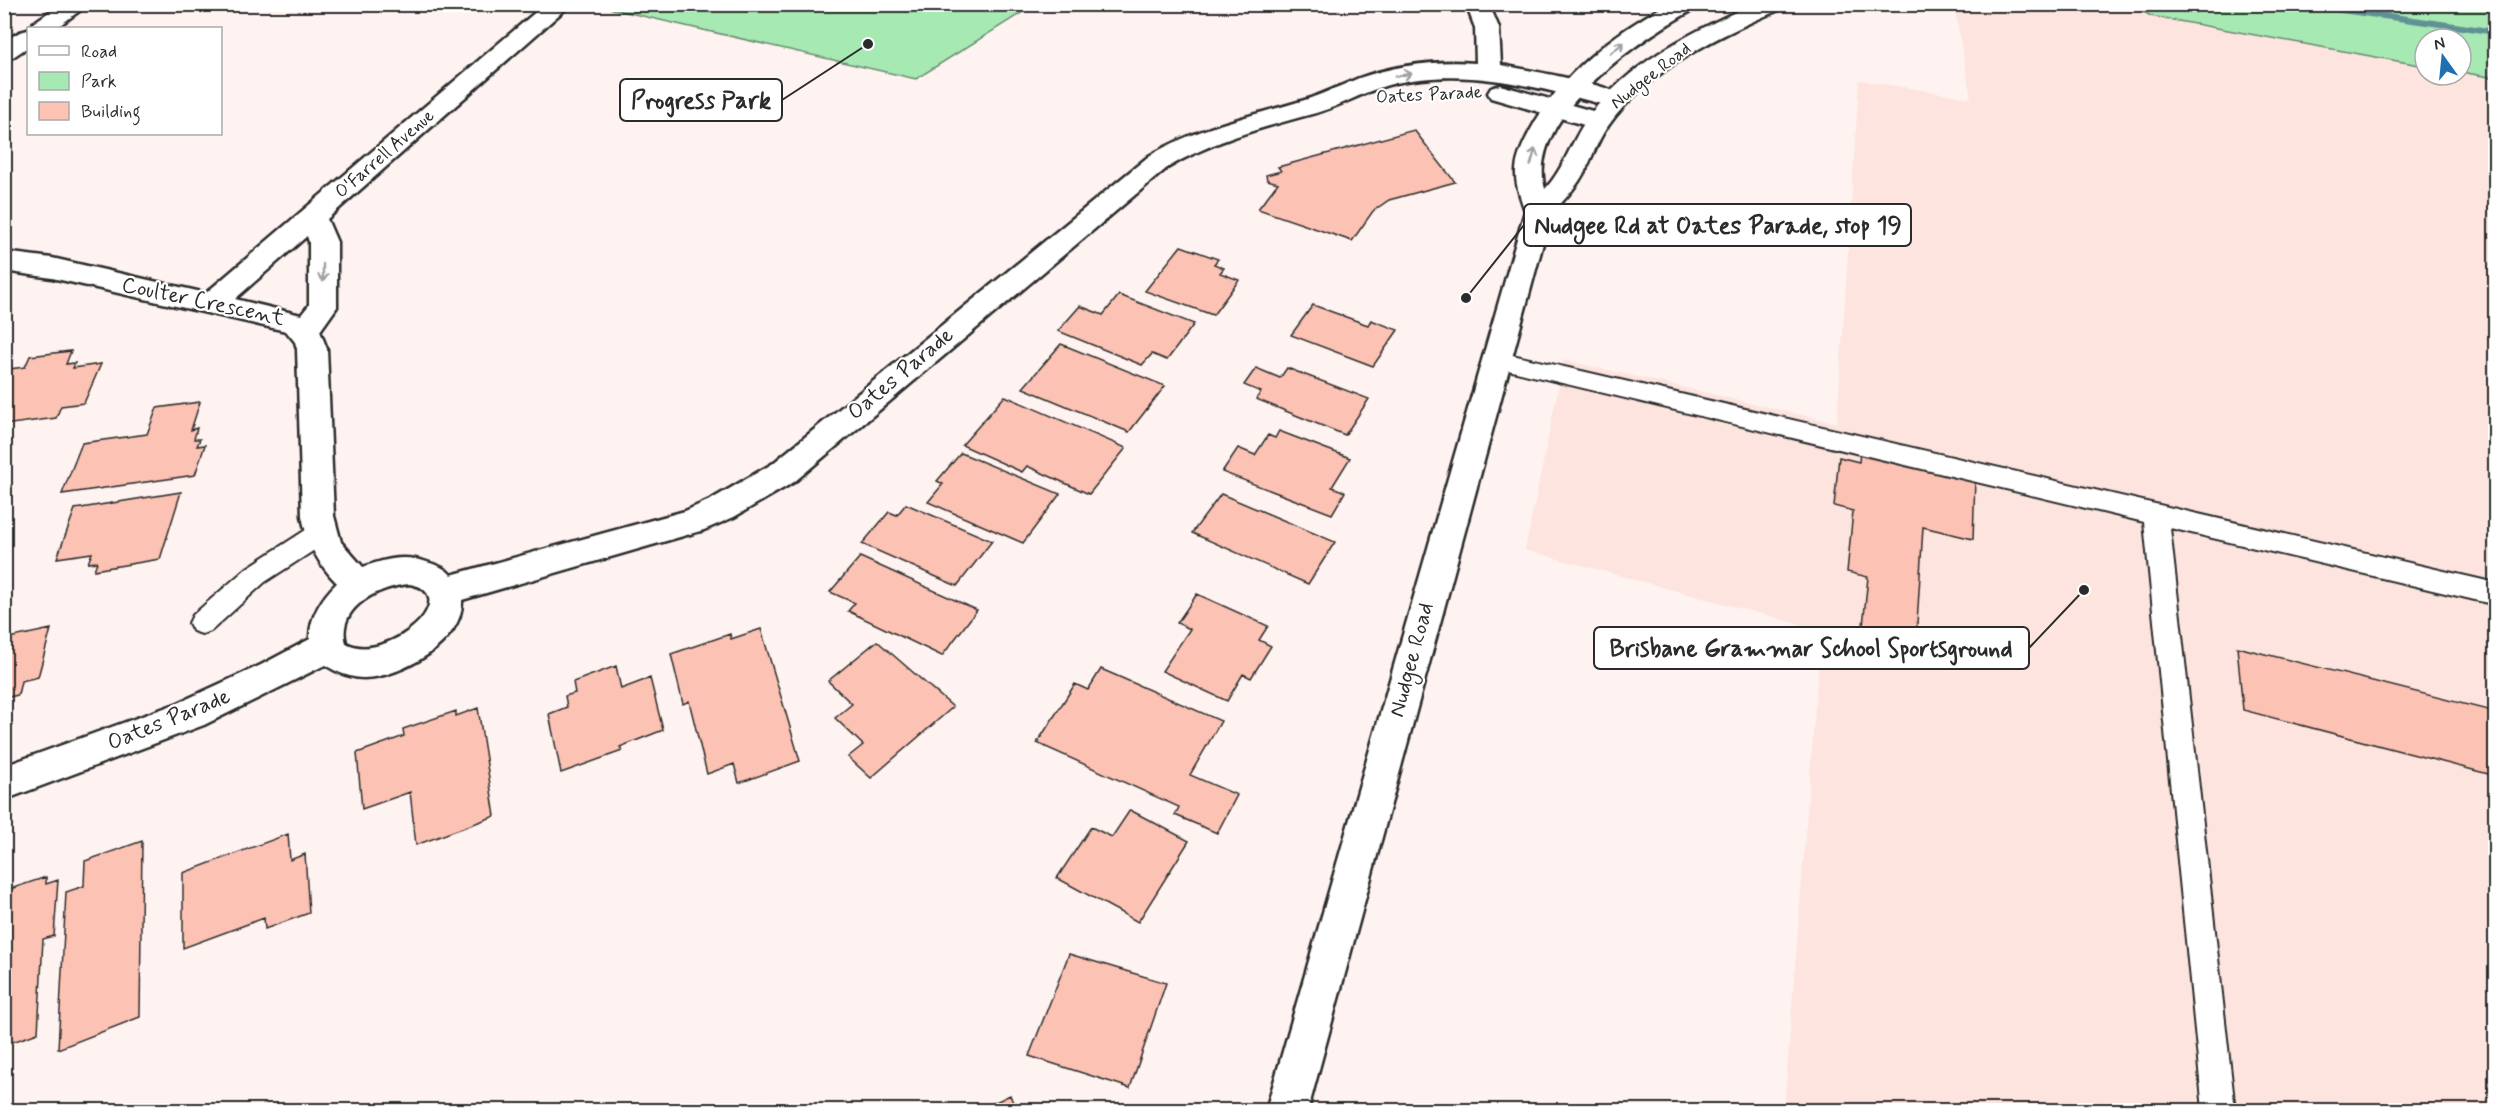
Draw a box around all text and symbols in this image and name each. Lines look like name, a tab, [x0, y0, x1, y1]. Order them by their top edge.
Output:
legend	[27, 27, 222, 135]
north arrow	[2413, 27, 2473, 87]
text: N	[2432, 32, 2447, 55]
street label: Nudgee Road	[1606, 37, 1697, 116]
text: Road	[81, 40, 117, 64]
one-way arrow	[1609, 42, 1625, 55]
one-way arrow	[1393, 69, 1412, 80]
text: Park	[81, 70, 117, 94]
callout: Progress Park	[620, 79, 782, 121]
street label: Oates Parade	[1375, 80, 1483, 110]
text: Progress Park	[631, 86, 771, 118]
text: Building	[81, 100, 141, 126]
street label: O'Farrell Avenue	[330, 104, 440, 204]
one-way arrow	[1528, 148, 1539, 167]
callout: Nudgee Rd at Oates Parade, stop 19	[1524, 204, 1911, 246]
text: Nudgee Rd at Oates Parade, stop 19	[1534, 211, 1902, 245]
one-way arrow	[317, 263, 329, 283]
street label: Coulter Crescent	[119, 271, 287, 333]
street label: Oates Parade	[842, 321, 960, 427]
street label: Nudgee Road	[1383, 600, 1444, 721]
callout: Brisbane Grammar School Sportsground	[1594, 627, 2029, 669]
text: Brisbane Grammar School Sportsground	[1609, 634, 2013, 666]
street label: Oates Parade	[103, 683, 235, 757]

